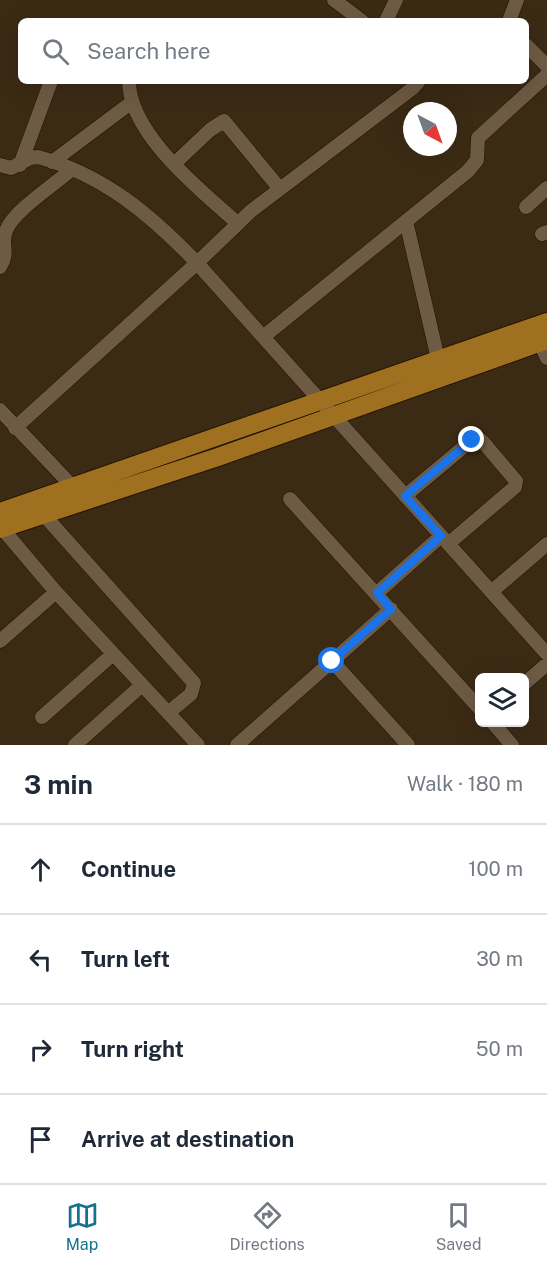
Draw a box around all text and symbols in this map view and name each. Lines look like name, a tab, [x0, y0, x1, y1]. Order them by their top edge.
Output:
search box	[18, 18, 529, 84]
icon: search	[39, 35, 72, 68]
text: Search here	[87, 38, 211, 64]
north arrow	[403, 102, 457, 156]
route end	[458, 426, 484, 452]
route start	[318, 647, 344, 673]
map controls	[475, 673, 529, 727]
button: layers	[475, 673, 529, 727]
text: 3 min	[24, 769, 93, 800]
text: Walk · 180 m	[407, 772, 523, 796]
icon: ahead	[24, 853, 57, 886]
text: Continue	[81, 856, 176, 882]
text: 100 m	[468, 857, 523, 881]
icon: left	[24, 943, 57, 976]
text: Turn left	[81, 946, 170, 972]
text: 30 m	[476, 947, 523, 971]
icon: right	[24, 1033, 57, 1066]
text: Turn right	[81, 1036, 184, 1062]
text: 50 m	[476, 1037, 523, 1061]
icon: arrive	[24, 1123, 57, 1156]
text: Arrive at destination	[81, 1126, 294, 1152]
tab: Map	[66, 1199, 99, 1254]
tab: Directions	[230, 1199, 305, 1254]
tab: Saved	[436, 1199, 481, 1254]

